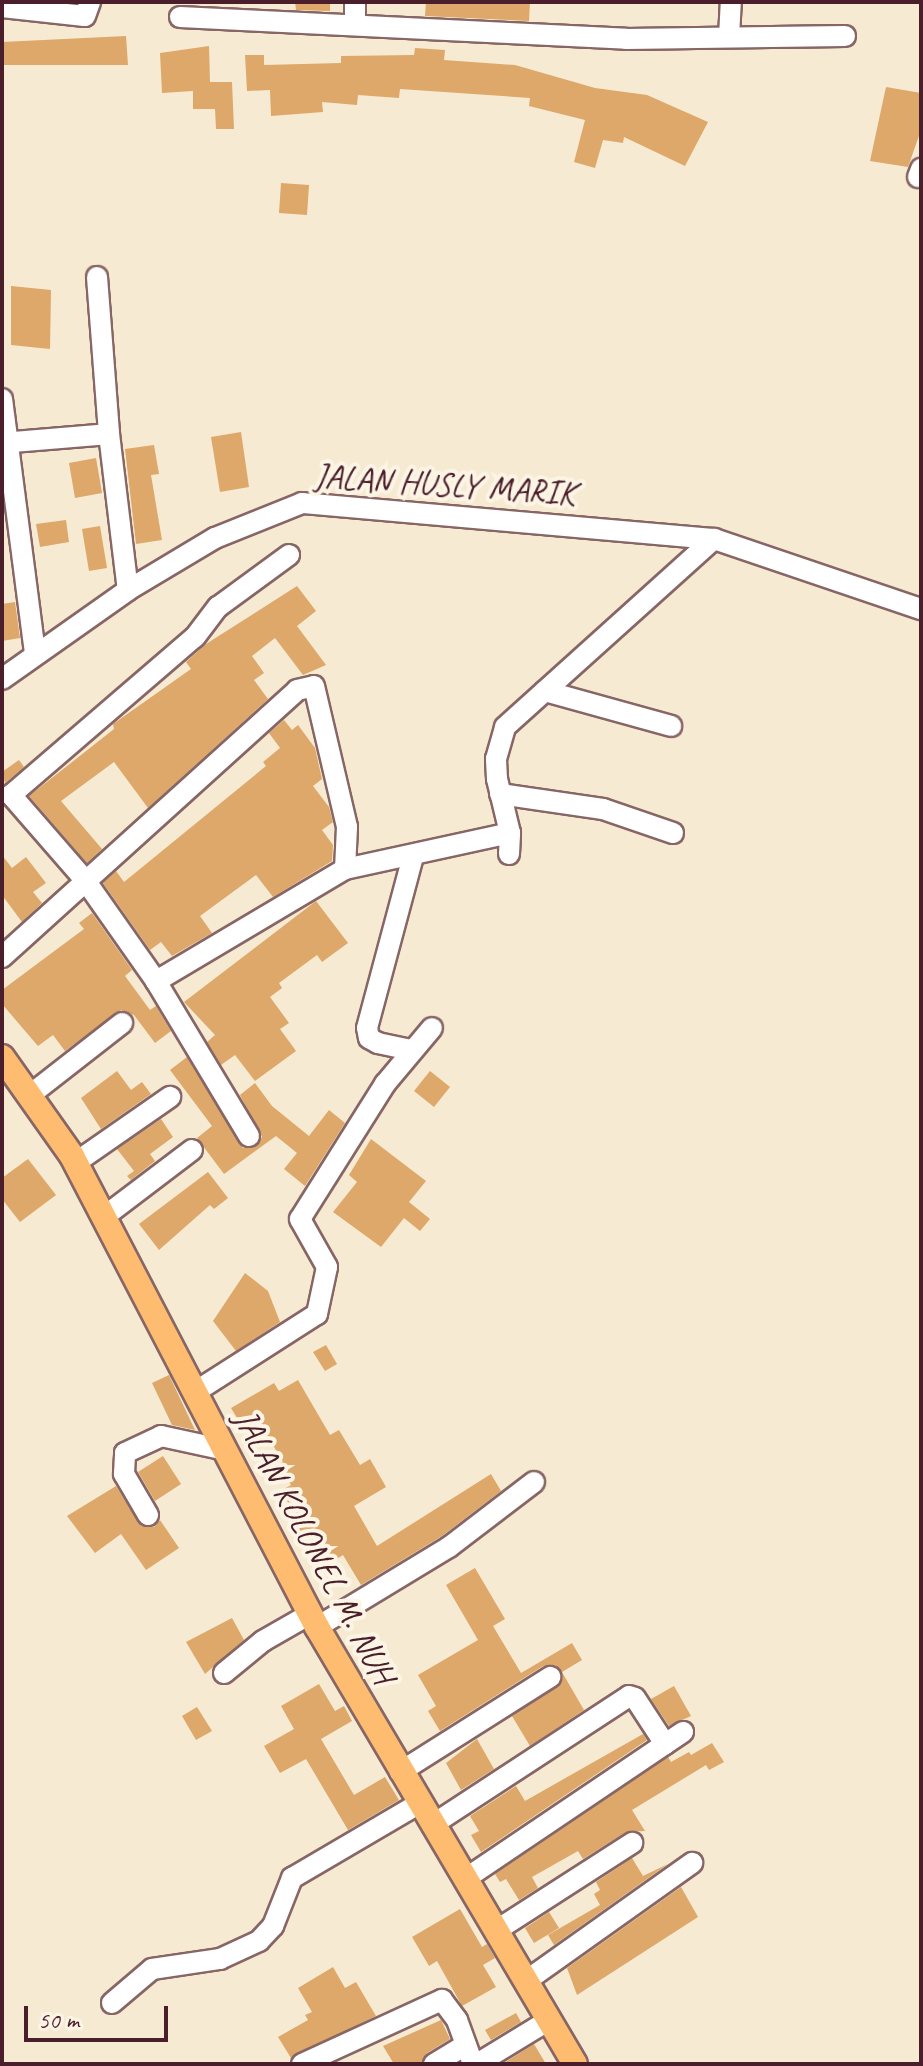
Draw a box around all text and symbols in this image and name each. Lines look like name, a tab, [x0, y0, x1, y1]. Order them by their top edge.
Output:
street label: JALAN HUSLY MARIK	[313, 455, 577, 513]
street label: JALAN KOLONEL M. NUH	[226, 1402, 404, 1690]
scale bar	[28, 1990, 172, 2040]
text: 50 m	[38, 2005, 79, 2035]

